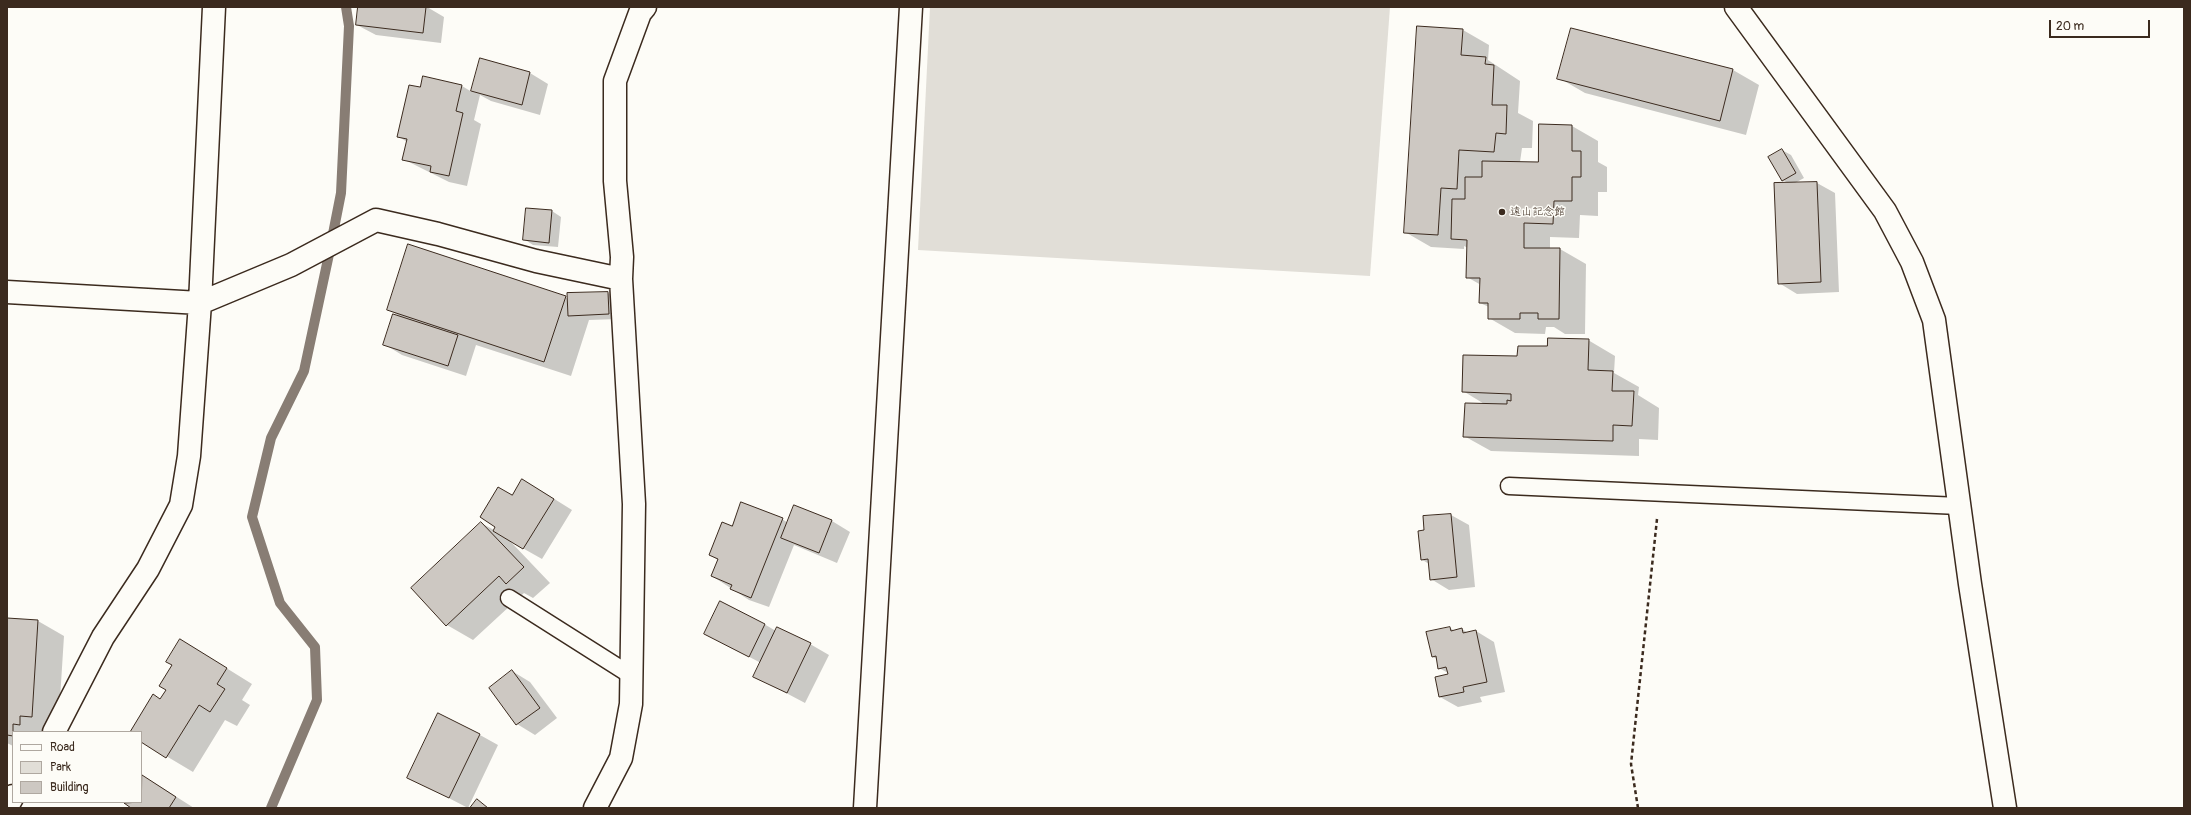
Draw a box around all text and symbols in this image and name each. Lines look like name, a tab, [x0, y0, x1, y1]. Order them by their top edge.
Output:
scale bar	[2051, 12, 2152, 38]
text: 20 m	[2056, 19, 2084, 34]
place label: 遠山記念館	[1510, 205, 1565, 219]
marker: 遠山記念館	[1497, 207, 1507, 217]
legend	[12, 731, 142, 803]
text: Road	[50, 740, 75, 755]
text: Park	[50, 760, 71, 775]
text: Building	[50, 780, 89, 795]

